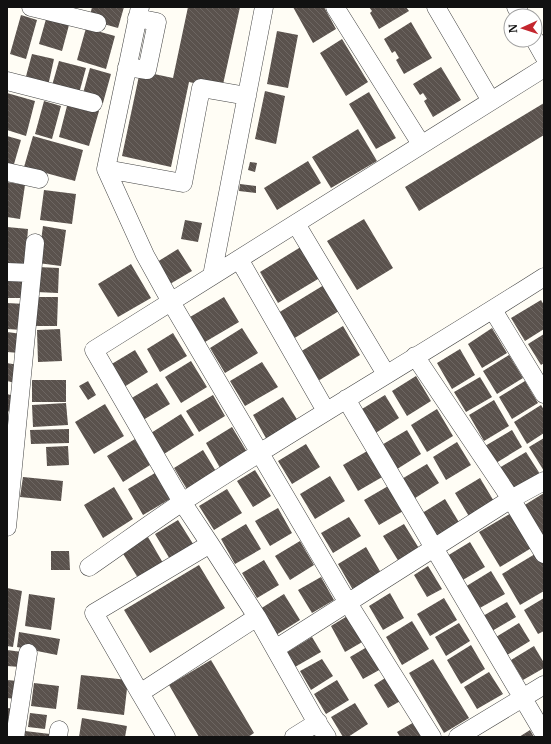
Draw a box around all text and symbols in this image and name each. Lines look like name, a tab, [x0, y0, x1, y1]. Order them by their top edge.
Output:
north arrow	[503, 8, 543, 48]
text: N	[506, 24, 520, 33]

